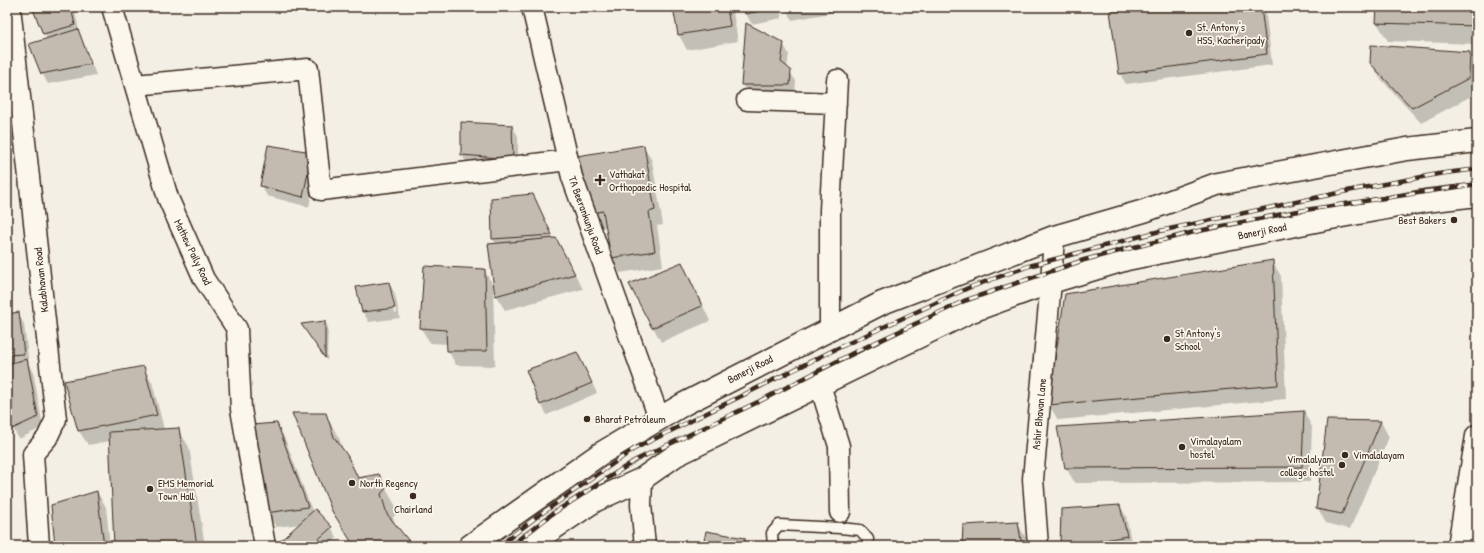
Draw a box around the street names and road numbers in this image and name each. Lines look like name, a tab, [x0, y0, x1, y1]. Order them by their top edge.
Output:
street label: TA Beerankunju Road	[565, 174, 607, 257]
street label: Mathew Paily Road	[171, 217, 215, 288]
street label: Banerji Road	[1237, 219, 1288, 243]
street label: Kalabhavan Road	[31, 246, 51, 313]
street label: Banerji Road	[725, 351, 776, 386]
street label: Ashir Bhavan Lane	[1029, 377, 1049, 450]

